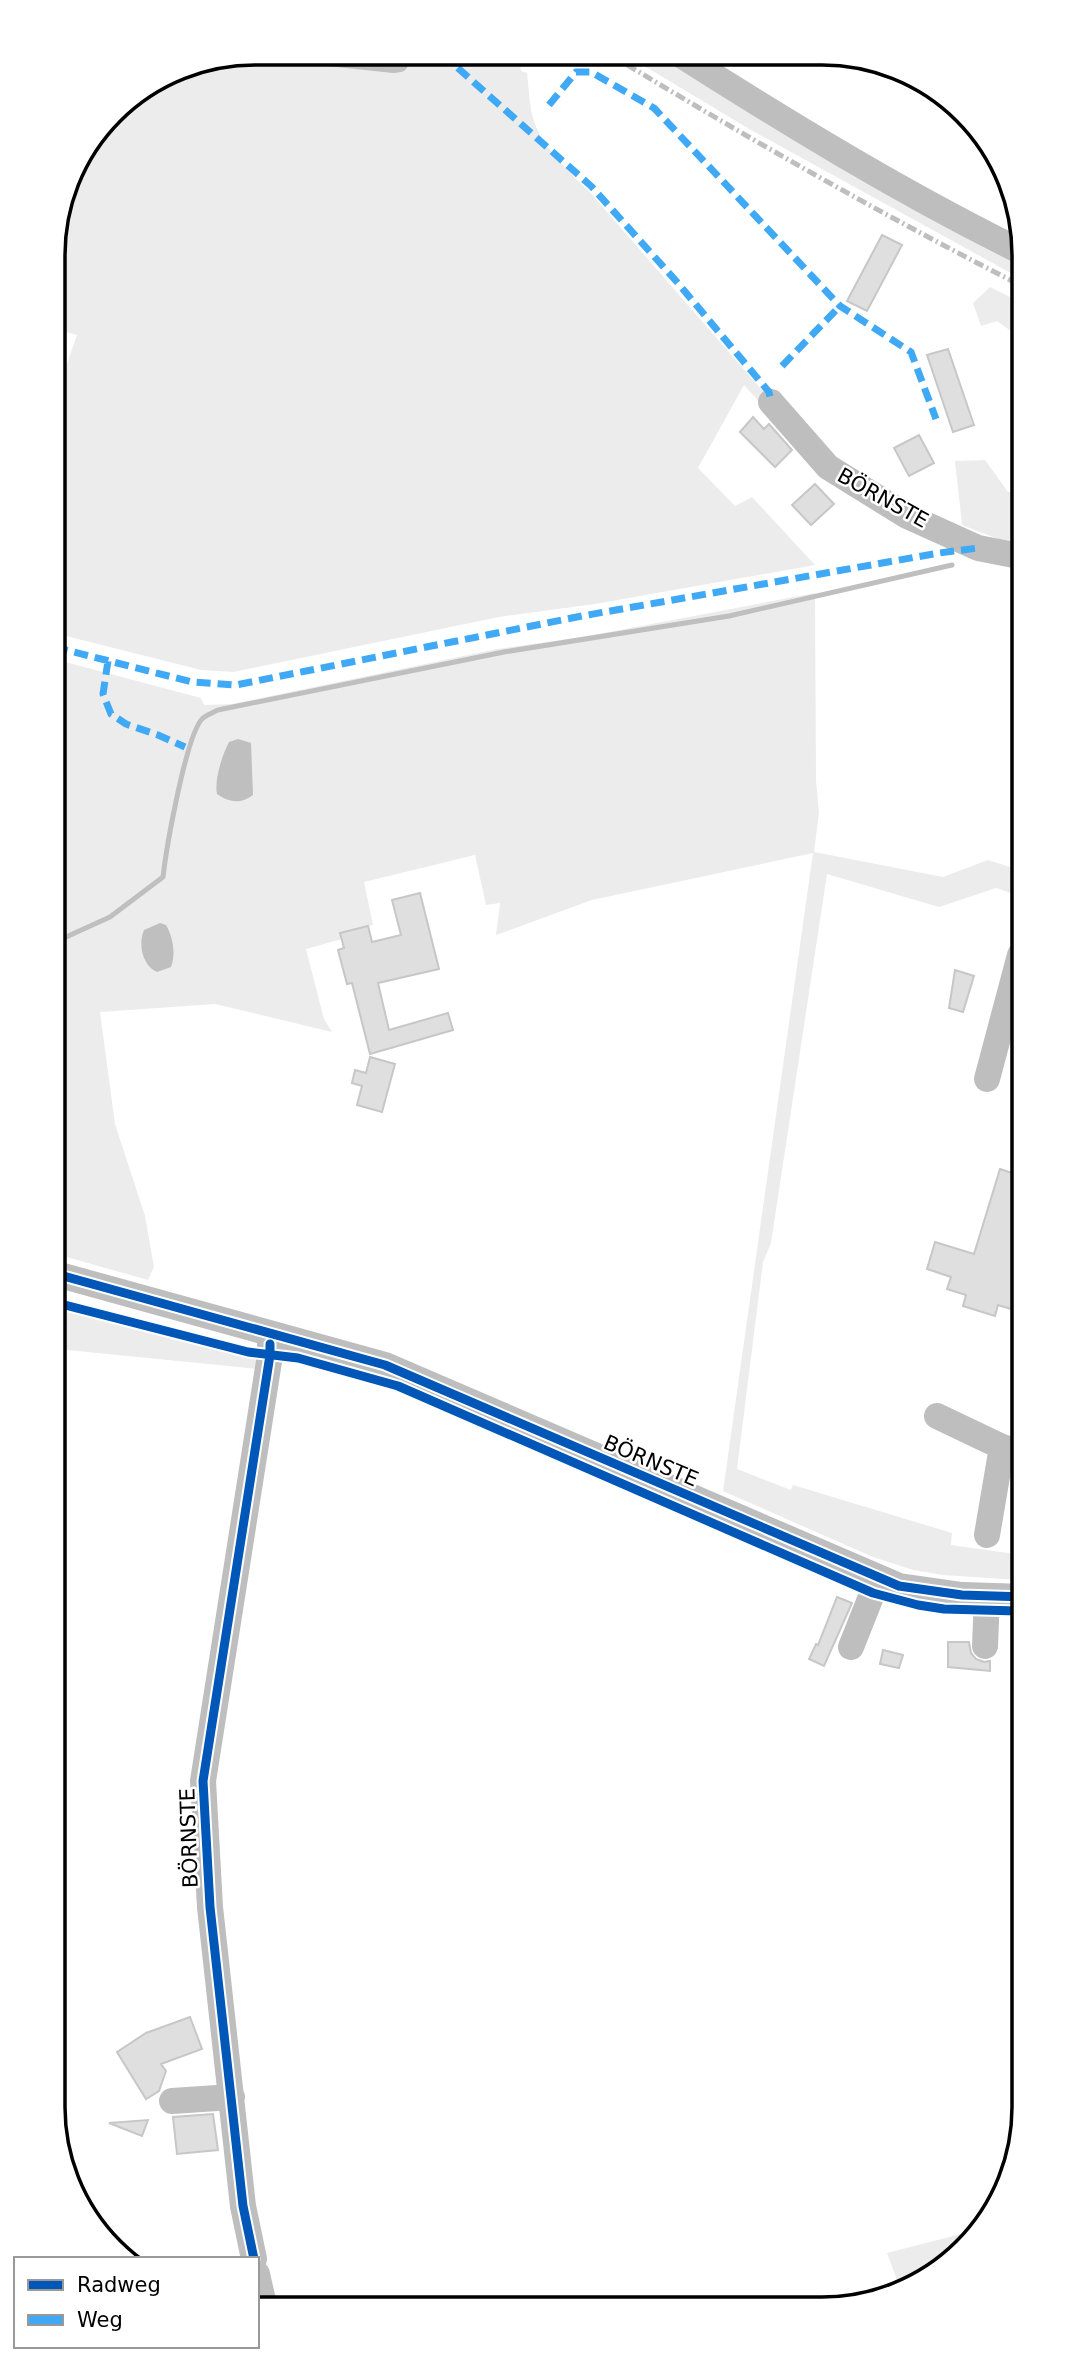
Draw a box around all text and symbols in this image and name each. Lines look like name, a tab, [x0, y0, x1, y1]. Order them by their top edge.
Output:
street label: BÖRNSTE	[833, 462, 933, 533]
street label: BÖRNSTE	[600, 1429, 702, 1492]
street label: BÖRNSTE	[174, 1787, 203, 1889]
legend	[14, 2257, 259, 2348]
text: Radweg	[77, 2273, 161, 2297]
text: Weg	[77, 2308, 123, 2332]

